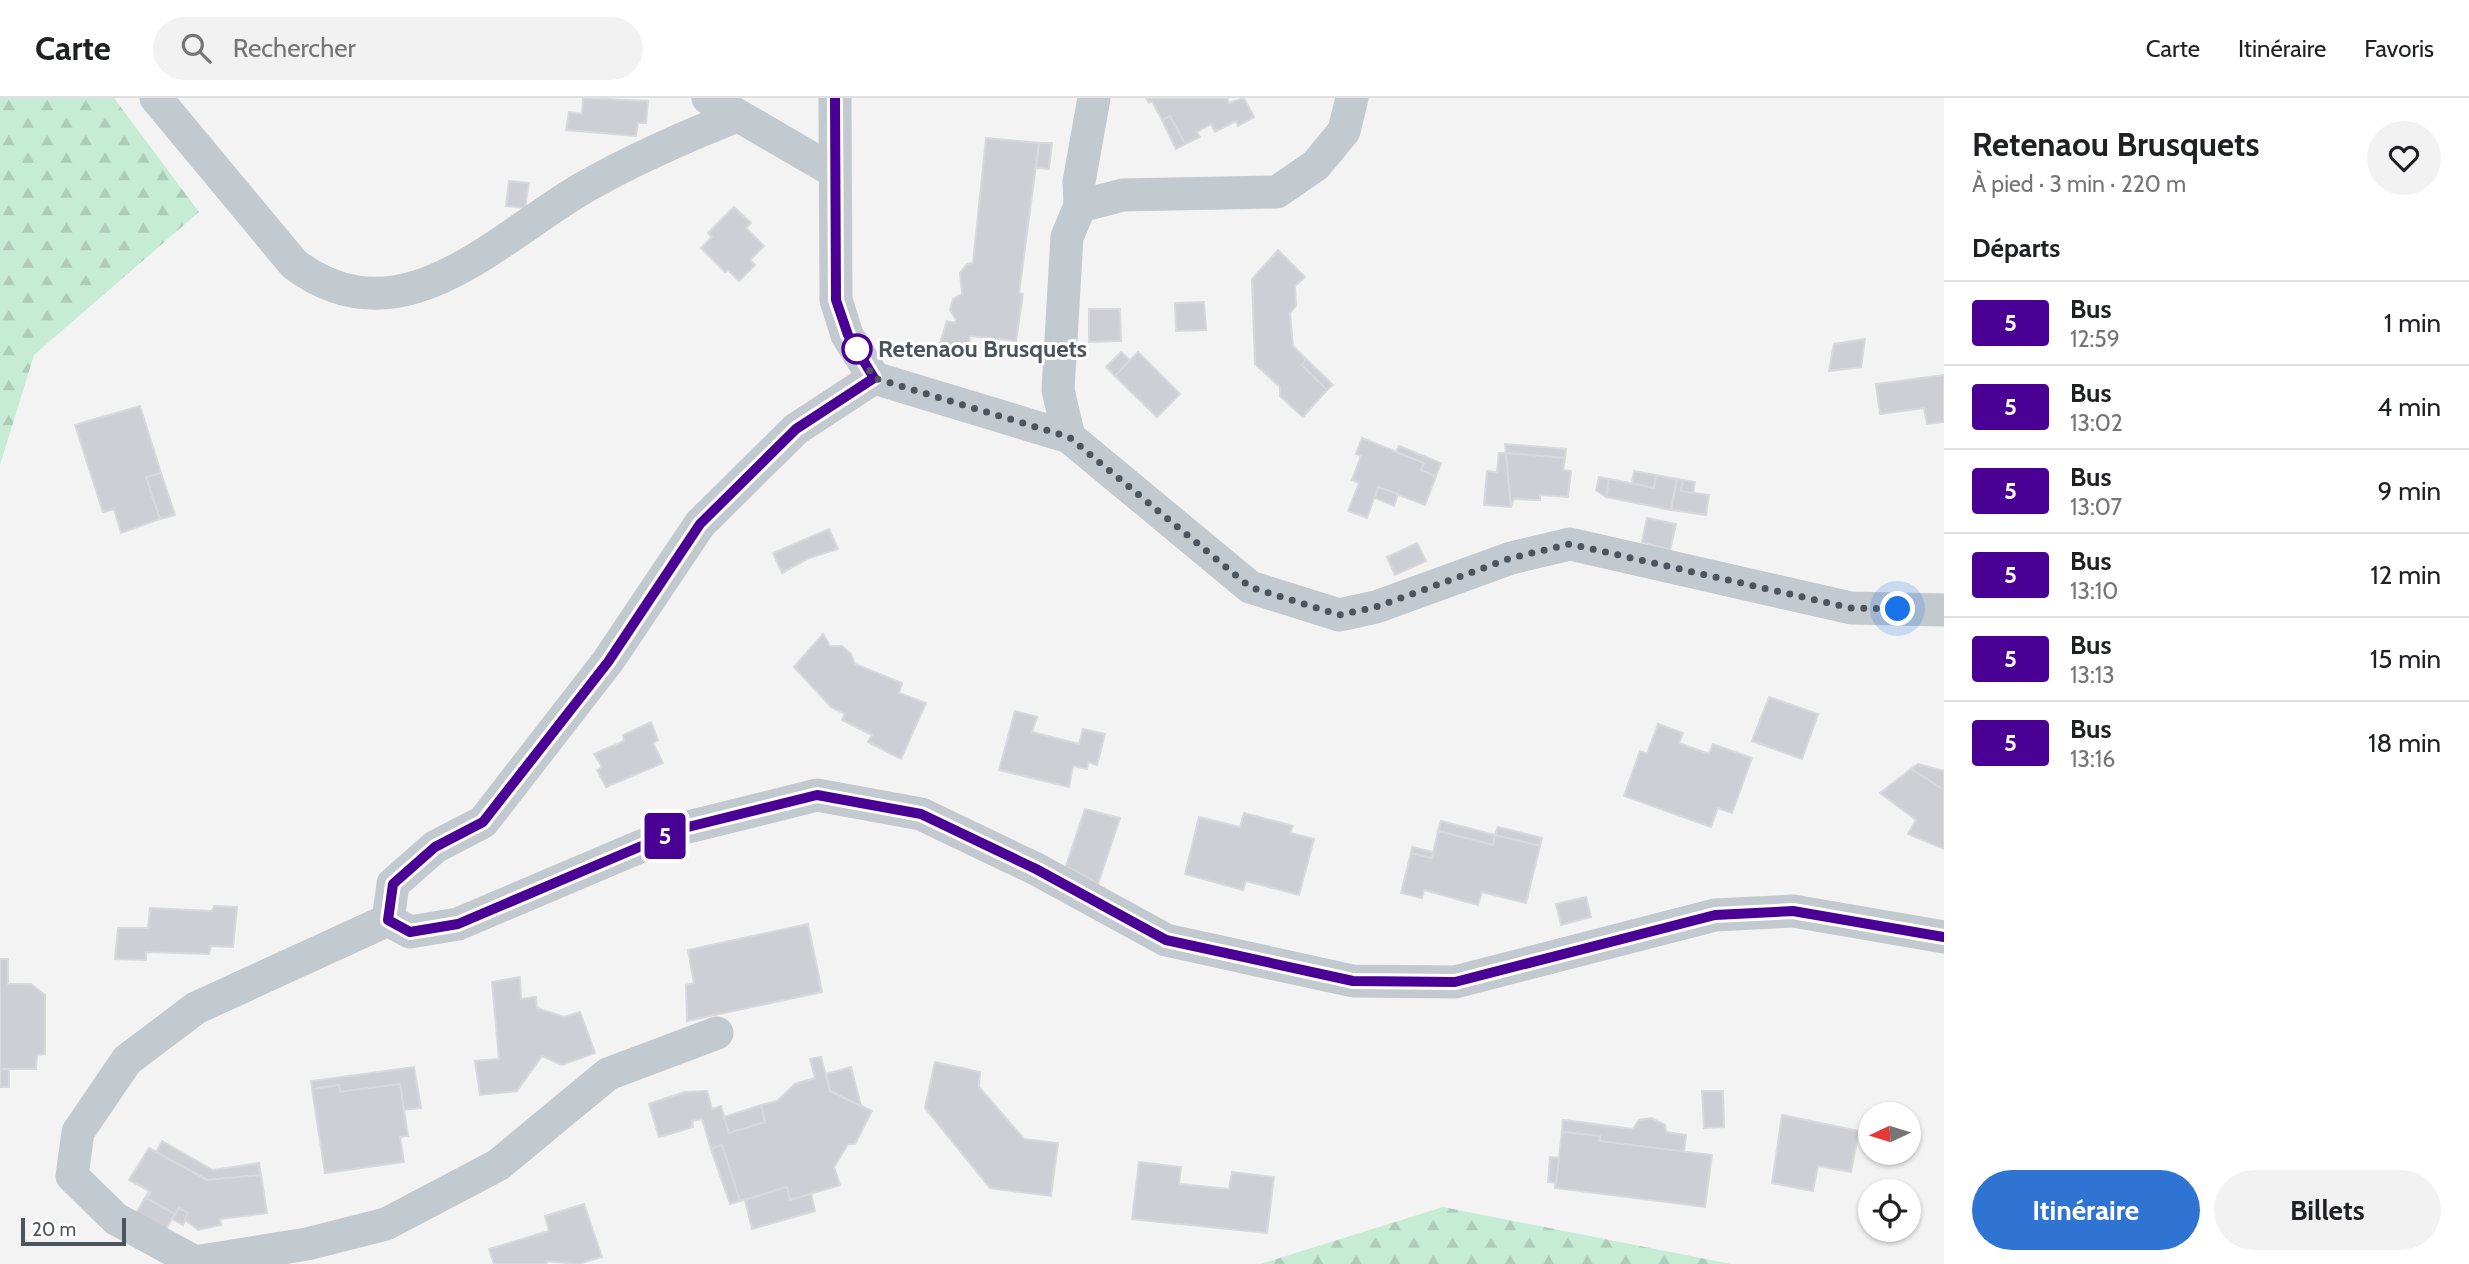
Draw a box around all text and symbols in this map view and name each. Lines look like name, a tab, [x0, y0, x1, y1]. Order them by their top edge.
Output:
search box	[153, 17, 643, 80]
text: Carte	[35, 28, 111, 68]
icon: search	[177, 29, 215, 67]
text: Rechercher	[233, 32, 356, 64]
text: Carte	[2146, 34, 2200, 63]
text: Itinéraire	[2238, 34, 2326, 63]
text: Favoris	[2364, 34, 2434, 63]
button: heart	[2367, 121, 2441, 195]
text: Retenaou Brusquets	[1972, 124, 2259, 164]
text: À pied · 3 min · 220 m	[1972, 170, 2186, 198]
text: Départs	[1972, 232, 2060, 264]
text: Bus	[2070, 293, 2111, 325]
text: 1 min	[2384, 307, 2441, 339]
text: 5	[2004, 308, 2017, 337]
text: 12:59	[2070, 325, 2120, 353]
marker: Retenaou Brusquets	[842, 334, 872, 364]
place label: Retenaou Brusquets	[878, 334, 1087, 363]
text: Bus	[2070, 377, 2111, 409]
text: 4 min	[2377, 391, 2441, 423]
text: 5	[2004, 392, 2017, 421]
text: 13:02	[2070, 409, 2123, 437]
text: Bus	[2070, 461, 2111, 493]
text: 9 min	[2378, 475, 2441, 507]
text: 5	[2004, 476, 2017, 505]
text: 13:07	[2070, 493, 2122, 521]
text: Bus	[2070, 545, 2111, 577]
text: 12 min	[2370, 559, 2441, 591]
text: 5	[2004, 560, 2017, 589]
text: 13:10	[2070, 577, 2118, 605]
your location	[1880, 591, 1915, 626]
text: Bus	[2070, 629, 2111, 661]
text: 15 min	[2370, 643, 2441, 675]
text: 5	[2004, 644, 2017, 673]
text: 13:13	[2070, 661, 2115, 689]
text: Bus	[2070, 713, 2111, 745]
text: 18 min	[2368, 727, 2441, 759]
text: 5	[2004, 728, 2017, 757]
text: 13:16	[2070, 745, 2115, 773]
line badge: 5	[642, 813, 688, 859]
text: 5	[659, 821, 671, 850]
north arrow	[1858, 1102, 1922, 1166]
map controls	[1858, 1102, 1921, 1242]
button: Itinéraire	[1972, 1170, 2200, 1250]
button: Billets	[2214, 1170, 2441, 1250]
button: locate	[1858, 1179, 1921, 1242]
scale bar	[21, 1215, 126, 1247]
text: 20 m	[32, 1218, 76, 1241]

